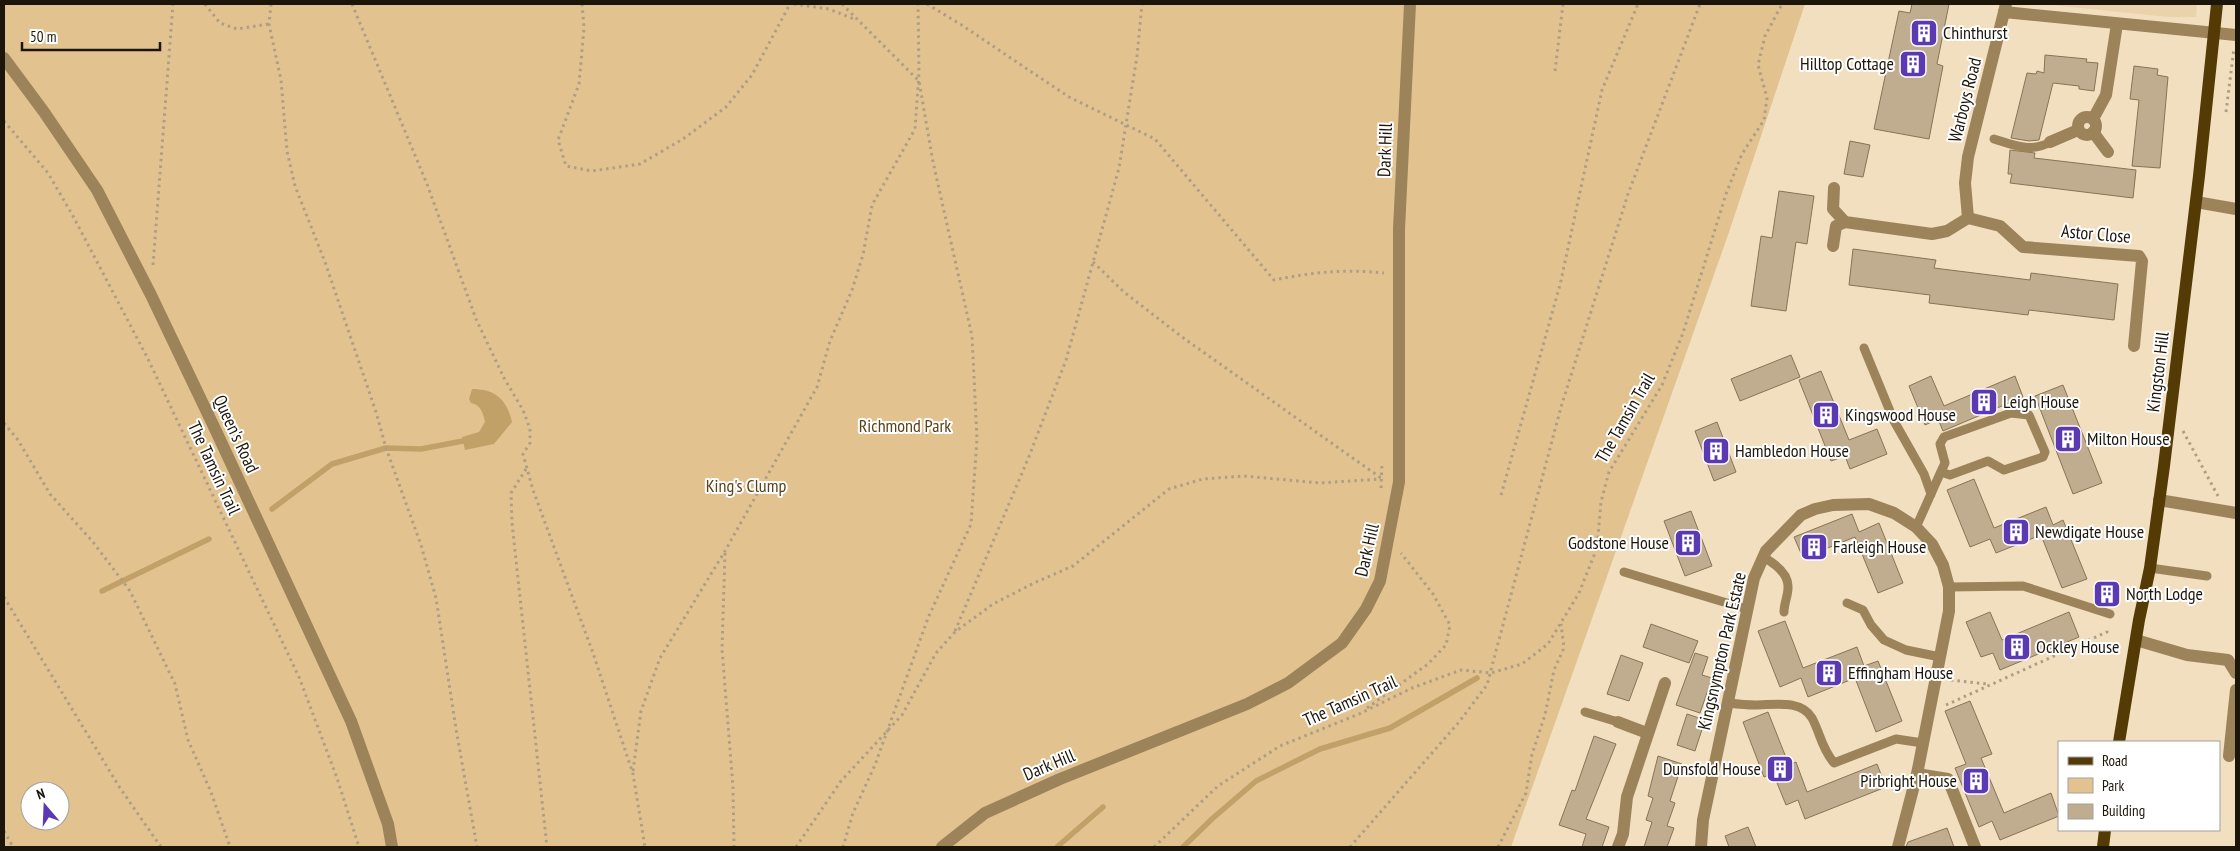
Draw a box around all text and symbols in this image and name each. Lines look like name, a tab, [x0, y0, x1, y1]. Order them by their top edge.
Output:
building icon: Chinthurst	[1909, 18, 1939, 48]
scale bar	[22, 20, 160, 52]
place label: Chinthurst	[1943, 21, 2008, 44]
text: 50 m	[30, 27, 56, 46]
building icon: Hilltop Cottage	[1898, 49, 1928, 79]
place label: Hilltop Cottage	[1800, 52, 1894, 75]
street label: Warboys Road	[1943, 55, 1986, 145]
street label: Dark Hill	[1372, 122, 1397, 177]
street label: Astor Close	[2060, 219, 2132, 248]
street label: Kingston Hill	[2141, 330, 2174, 413]
street label: The Tamsin Trail	[1590, 368, 1660, 467]
building icon: Leigh House	[1969, 387, 1999, 417]
place label: Leigh House	[2003, 390, 2079, 413]
street label: Queen's Road	[208, 391, 264, 476]
building icon: Kingswood House	[1811, 400, 1841, 430]
place label: Kingswood House	[1845, 403, 1956, 426]
park label: Richmond Park	[859, 414, 951, 437]
street label: The Tamsin Trail	[183, 418, 246, 519]
building icon: Milton House	[2053, 424, 2083, 454]
place label: Milton House	[2087, 427, 2170, 450]
building icon: Hambledon House	[1701, 436, 1731, 466]
place label: Hambledon House	[1735, 439, 1849, 462]
park label: King's Clump	[706, 474, 786, 497]
building icon: Newdigate House	[2001, 517, 2031, 547]
street label: Dark Hill	[1349, 520, 1384, 579]
place label: Newdigate House	[2035, 520, 2144, 543]
building icon: Godstone House	[1673, 528, 1703, 558]
place label: Godstone House	[1568, 531, 1669, 554]
building icon: Farleigh House	[1799, 532, 1829, 562]
place label: Farleigh House	[1833, 535, 1926, 558]
street label: Kingsnympton Park Estate	[1692, 570, 1751, 732]
building icon: North Lodge	[2092, 579, 2122, 609]
place label: North Lodge	[2126, 582, 2203, 605]
building icon: Ockley House	[2002, 632, 2032, 662]
place label: Ockley House	[2036, 635, 2119, 658]
building icon: Effingham House	[1814, 658, 1844, 688]
place label: Effingham House	[1848, 661, 1953, 684]
street label: The Tamsin Trail	[1299, 669, 1401, 731]
legend	[2058, 741, 2220, 831]
street label: Dark Hill	[1020, 743, 1079, 786]
text: Road	[2102, 751, 2128, 770]
building icon: Dunsfold House	[1765, 754, 1795, 784]
place label: Dunsfold House	[1663, 757, 1761, 780]
building icon: Pirbright House	[1961, 766, 1991, 796]
place label: Pirbright House	[1860, 769, 1957, 792]
text: Park	[2102, 776, 2124, 795]
north arrow	[20, 781, 70, 831]
text: N	[34, 784, 47, 803]
text: Building	[2102, 801, 2145, 820]

